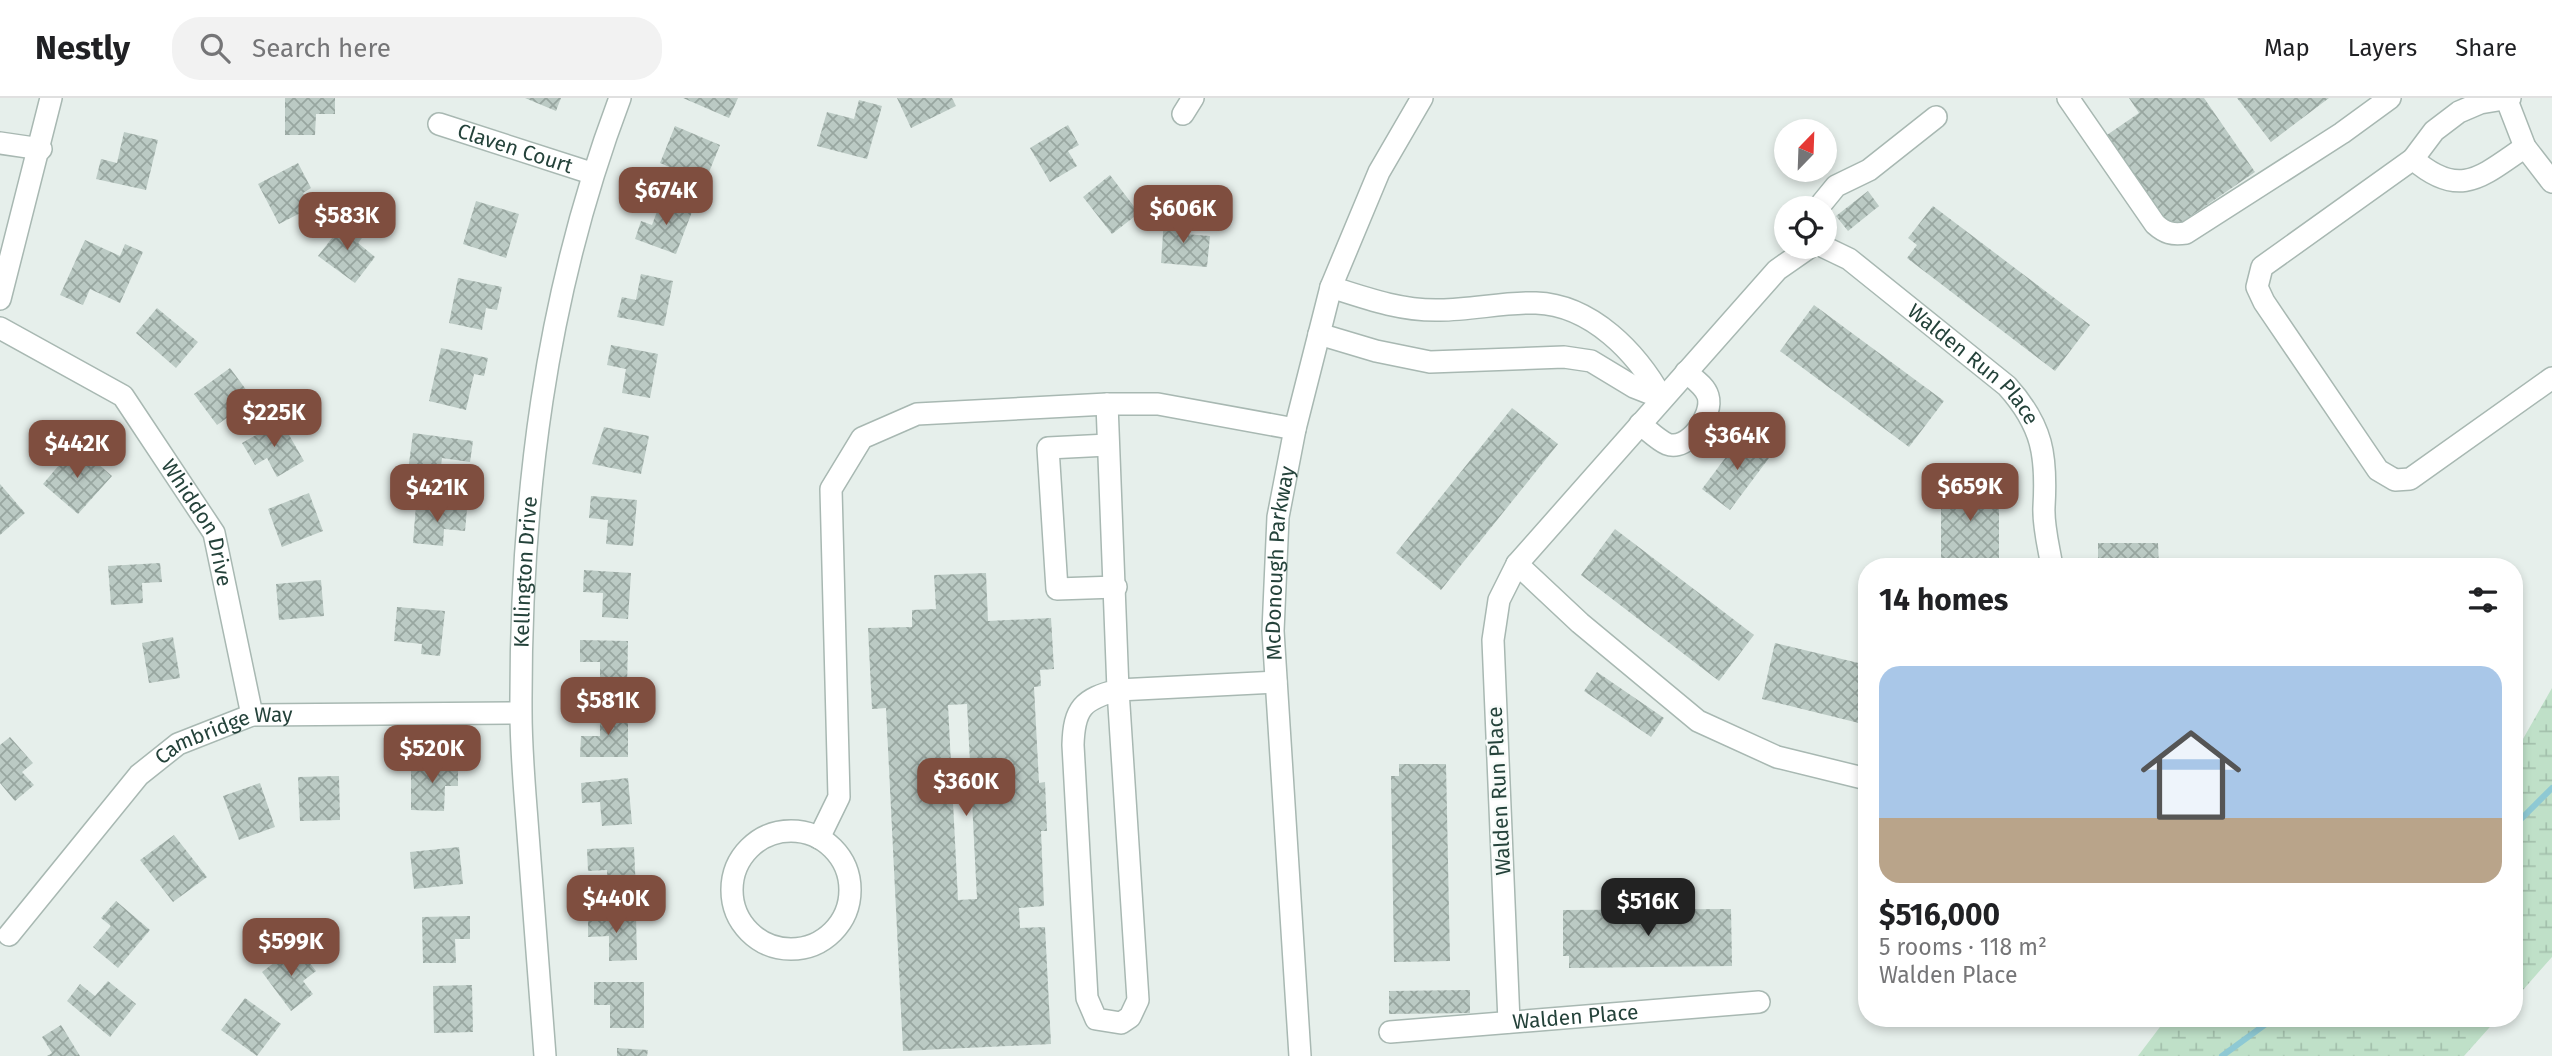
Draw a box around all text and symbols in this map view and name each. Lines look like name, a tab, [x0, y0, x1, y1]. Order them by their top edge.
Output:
search box	[172, 17, 662, 80]
text: Nestly	[35, 28, 130, 68]
icon: search	[196, 29, 234, 67]
text: Search here	[252, 33, 391, 64]
text: Map	[2264, 34, 2310, 62]
text: Layers	[2348, 34, 2417, 62]
text: Share	[2455, 34, 2517, 62]
street label: Claven Court	[454, 118, 577, 179]
north arrow	[1774, 119, 1838, 182]
map controls	[1774, 119, 1837, 259]
pin: $674K	[617, 167, 715, 227]
text: $674K	[635, 176, 697, 204]
pin: $606K	[1134, 186, 1232, 245]
pin: $583K	[298, 192, 396, 252]
text: $606K	[1150, 194, 1216, 222]
button: locate	[1774, 196, 1837, 259]
text: $583K	[315, 201, 379, 229]
street label: Walden Run Place	[1902, 298, 2044, 429]
pin: $225K	[225, 390, 323, 449]
text: $225K	[242, 398, 306, 426]
pin: $364K	[1688, 412, 1786, 472]
pin: $442K	[28, 420, 126, 480]
text: $364K	[1704, 421, 1770, 449]
text: $442K	[45, 429, 109, 457]
street label: Whiddon Drive	[156, 454, 238, 589]
street label: McDonough Parkway	[1260, 463, 1301, 661]
pin: $421K	[388, 464, 486, 524]
pin: $659K	[1921, 464, 2019, 523]
text: $659K	[1938, 472, 2002, 500]
text: $421K	[406, 473, 468, 501]
street label: Kellington Drive	[509, 495, 543, 648]
icon: filters	[2464, 581, 2502, 619]
text: 14 homes	[1879, 582, 2008, 618]
pin: $581K	[559, 678, 657, 737]
text: $581K	[577, 686, 639, 714]
street label: Cambridge Way	[150, 702, 293, 770]
street label: Walden Run Place	[1482, 706, 1516, 876]
icon: home	[2128, 712, 2254, 838]
pin: $520K	[383, 726, 481, 785]
text: $520K	[400, 734, 464, 762]
pin: $360K	[917, 758, 1015, 818]
text: $360K	[933, 767, 999, 795]
pin: $440K	[567, 876, 665, 935]
pin: $516K	[1599, 878, 1697, 938]
text: $440K	[583, 884, 649, 912]
text: $516K	[1617, 887, 1679, 915]
text: $516,000	[1879, 897, 2000, 933]
pin: $599K	[242, 918, 340, 978]
text: $599K	[259, 927, 323, 955]
text: 5 rooms · 118 m²	[1879, 933, 2047, 961]
text: Walden Place	[1879, 961, 2017, 989]
street label: Walden Place	[1511, 999, 1639, 1035]

